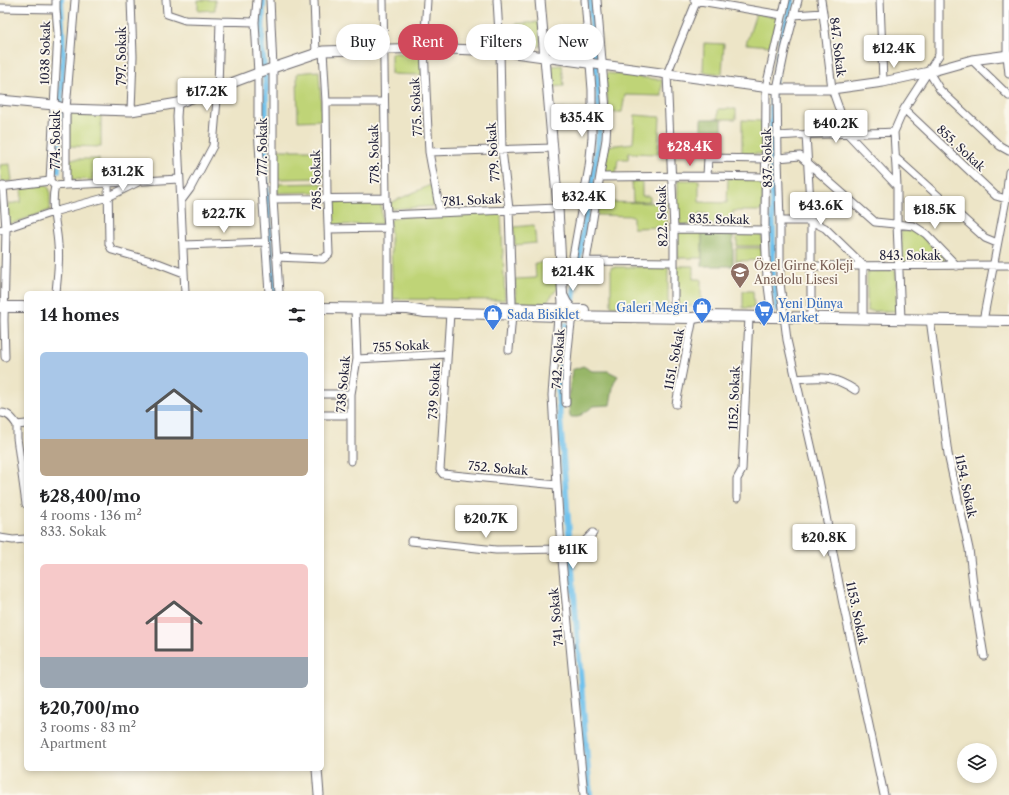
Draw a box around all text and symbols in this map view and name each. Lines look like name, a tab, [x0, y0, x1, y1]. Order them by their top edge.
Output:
street label: 847. Sokak	[827, 16, 849, 79]
street label: 1038 Sokak	[37, 20, 53, 85]
chip: Buy	[336, 24, 390, 60]
chip: Rent	[398, 24, 458, 60]
chip: Filters	[466, 24, 536, 60]
chip: New	[544, 24, 603, 60]
street label: 797. Sokak	[114, 25, 129, 86]
pin: ₺12.4K	[861, 35, 927, 69]
text: ₺12.4K	[873, 40, 915, 56]
street label: 775. Sokak	[407, 76, 425, 137]
pin: ₺17.2K	[174, 78, 240, 112]
text: ₺17.2K	[186, 83, 228, 99]
pin: ₺35.4K	[549, 104, 615, 138]
street label: 774. Sokak	[48, 109, 63, 170]
text: ₺35.4K	[560, 109, 604, 125]
pin: ₺40.2K	[803, 110, 869, 144]
text: ₺40.2K	[814, 115, 858, 131]
street label: 777. Sokak	[255, 117, 270, 176]
street label: 779. Sokak	[483, 121, 503, 182]
street label: 855. Sokak	[934, 122, 989, 175]
street label: 778. Sokak	[366, 123, 382, 184]
street label: 837. Sokak	[759, 127, 775, 188]
pin: ₺28.4K	[657, 133, 723, 167]
text: ₺28.4K	[668, 138, 712, 154]
street label: 785. Sokak	[308, 149, 324, 210]
pin: ₺31.2K	[90, 158, 156, 192]
text: ₺31.2K	[102, 163, 144, 179]
pin: ₺32.4K	[551, 183, 617, 217]
street label: 822. Sokak	[653, 184, 671, 247]
text: ₺32.4K	[562, 188, 606, 204]
street label: 781. Sokak	[442, 191, 503, 209]
pin: ₺43.6K	[788, 192, 854, 226]
pin: ₺18.5K	[902, 196, 968, 230]
text: ₺43.6K	[799, 197, 843, 213]
pin: ₺22.7K	[191, 200, 257, 234]
text: ₺18.5K	[914, 201, 956, 217]
text: ₺22.7K	[202, 205, 246, 221]
street label: 835. Sokak	[688, 211, 751, 227]
street label: 843. Sokak	[879, 248, 942, 263]
place label: Özel Girne Koleji Anadolu Lisesi	[753, 257, 853, 287]
pin: ₺21.4K	[540, 258, 606, 292]
school or university icon: Özel Girne Koleji Anadolu Lisesi	[729, 261, 751, 289]
text: ₺21.4K	[552, 263, 594, 279]
shop icon: Galeri Meğri	[691, 296, 713, 324]
place label: Yeni Dünya Market	[777, 296, 844, 325]
supermarket icon: Yeni Dünya Market	[753, 299, 775, 327]
place label: Galeri Meğri	[616, 300, 688, 315]
shop icon: Sada Bisiklet	[482, 303, 504, 331]
icon: filters	[286, 304, 308, 326]
text: 14 homes	[40, 305, 119, 325]
place label: Sada Bisiklet	[507, 307, 580, 322]
street label: 1151. Sokak	[661, 326, 688, 391]
street label: 742. Sokak	[548, 327, 568, 390]
street label: 755 Sokak	[372, 337, 431, 355]
street label: 738 Sokak	[333, 354, 353, 413]
street label: 739 Sokak	[425, 361, 443, 420]
street label: 1152. Sokak	[725, 365, 743, 430]
icon: home	[138, 378, 210, 450]
street label: 1154. Sokak	[952, 453, 980, 520]
street label: 752. Sokak	[467, 458, 530, 478]
text: ₺28,400/mo	[40, 486, 140, 506]
pin: ₺20.7K	[453, 505, 519, 539]
text: 4 rooms · 136 m²	[40, 507, 142, 523]
text: ₺20.7K	[464, 510, 508, 526]
text: 833. Sokak	[40, 523, 106, 539]
pin: ₺20.8K	[791, 524, 857, 558]
text: ₺20.8K	[801, 529, 847, 545]
pin: ₺11K	[549, 536, 597, 570]
text: ₺11K	[558, 541, 588, 557]
street label: 1153. Sokak	[843, 580, 871, 647]
street label: 741. Sokak	[546, 586, 566, 647]
icon: home	[138, 590, 210, 662]
text: ₺20,700/mo	[40, 698, 139, 718]
text: 3 rooms · 83 m²	[40, 719, 136, 735]
text: Apartment	[40, 735, 107, 751]
map controls	[957, 743, 997, 783]
button: layers	[957, 743, 997, 783]

